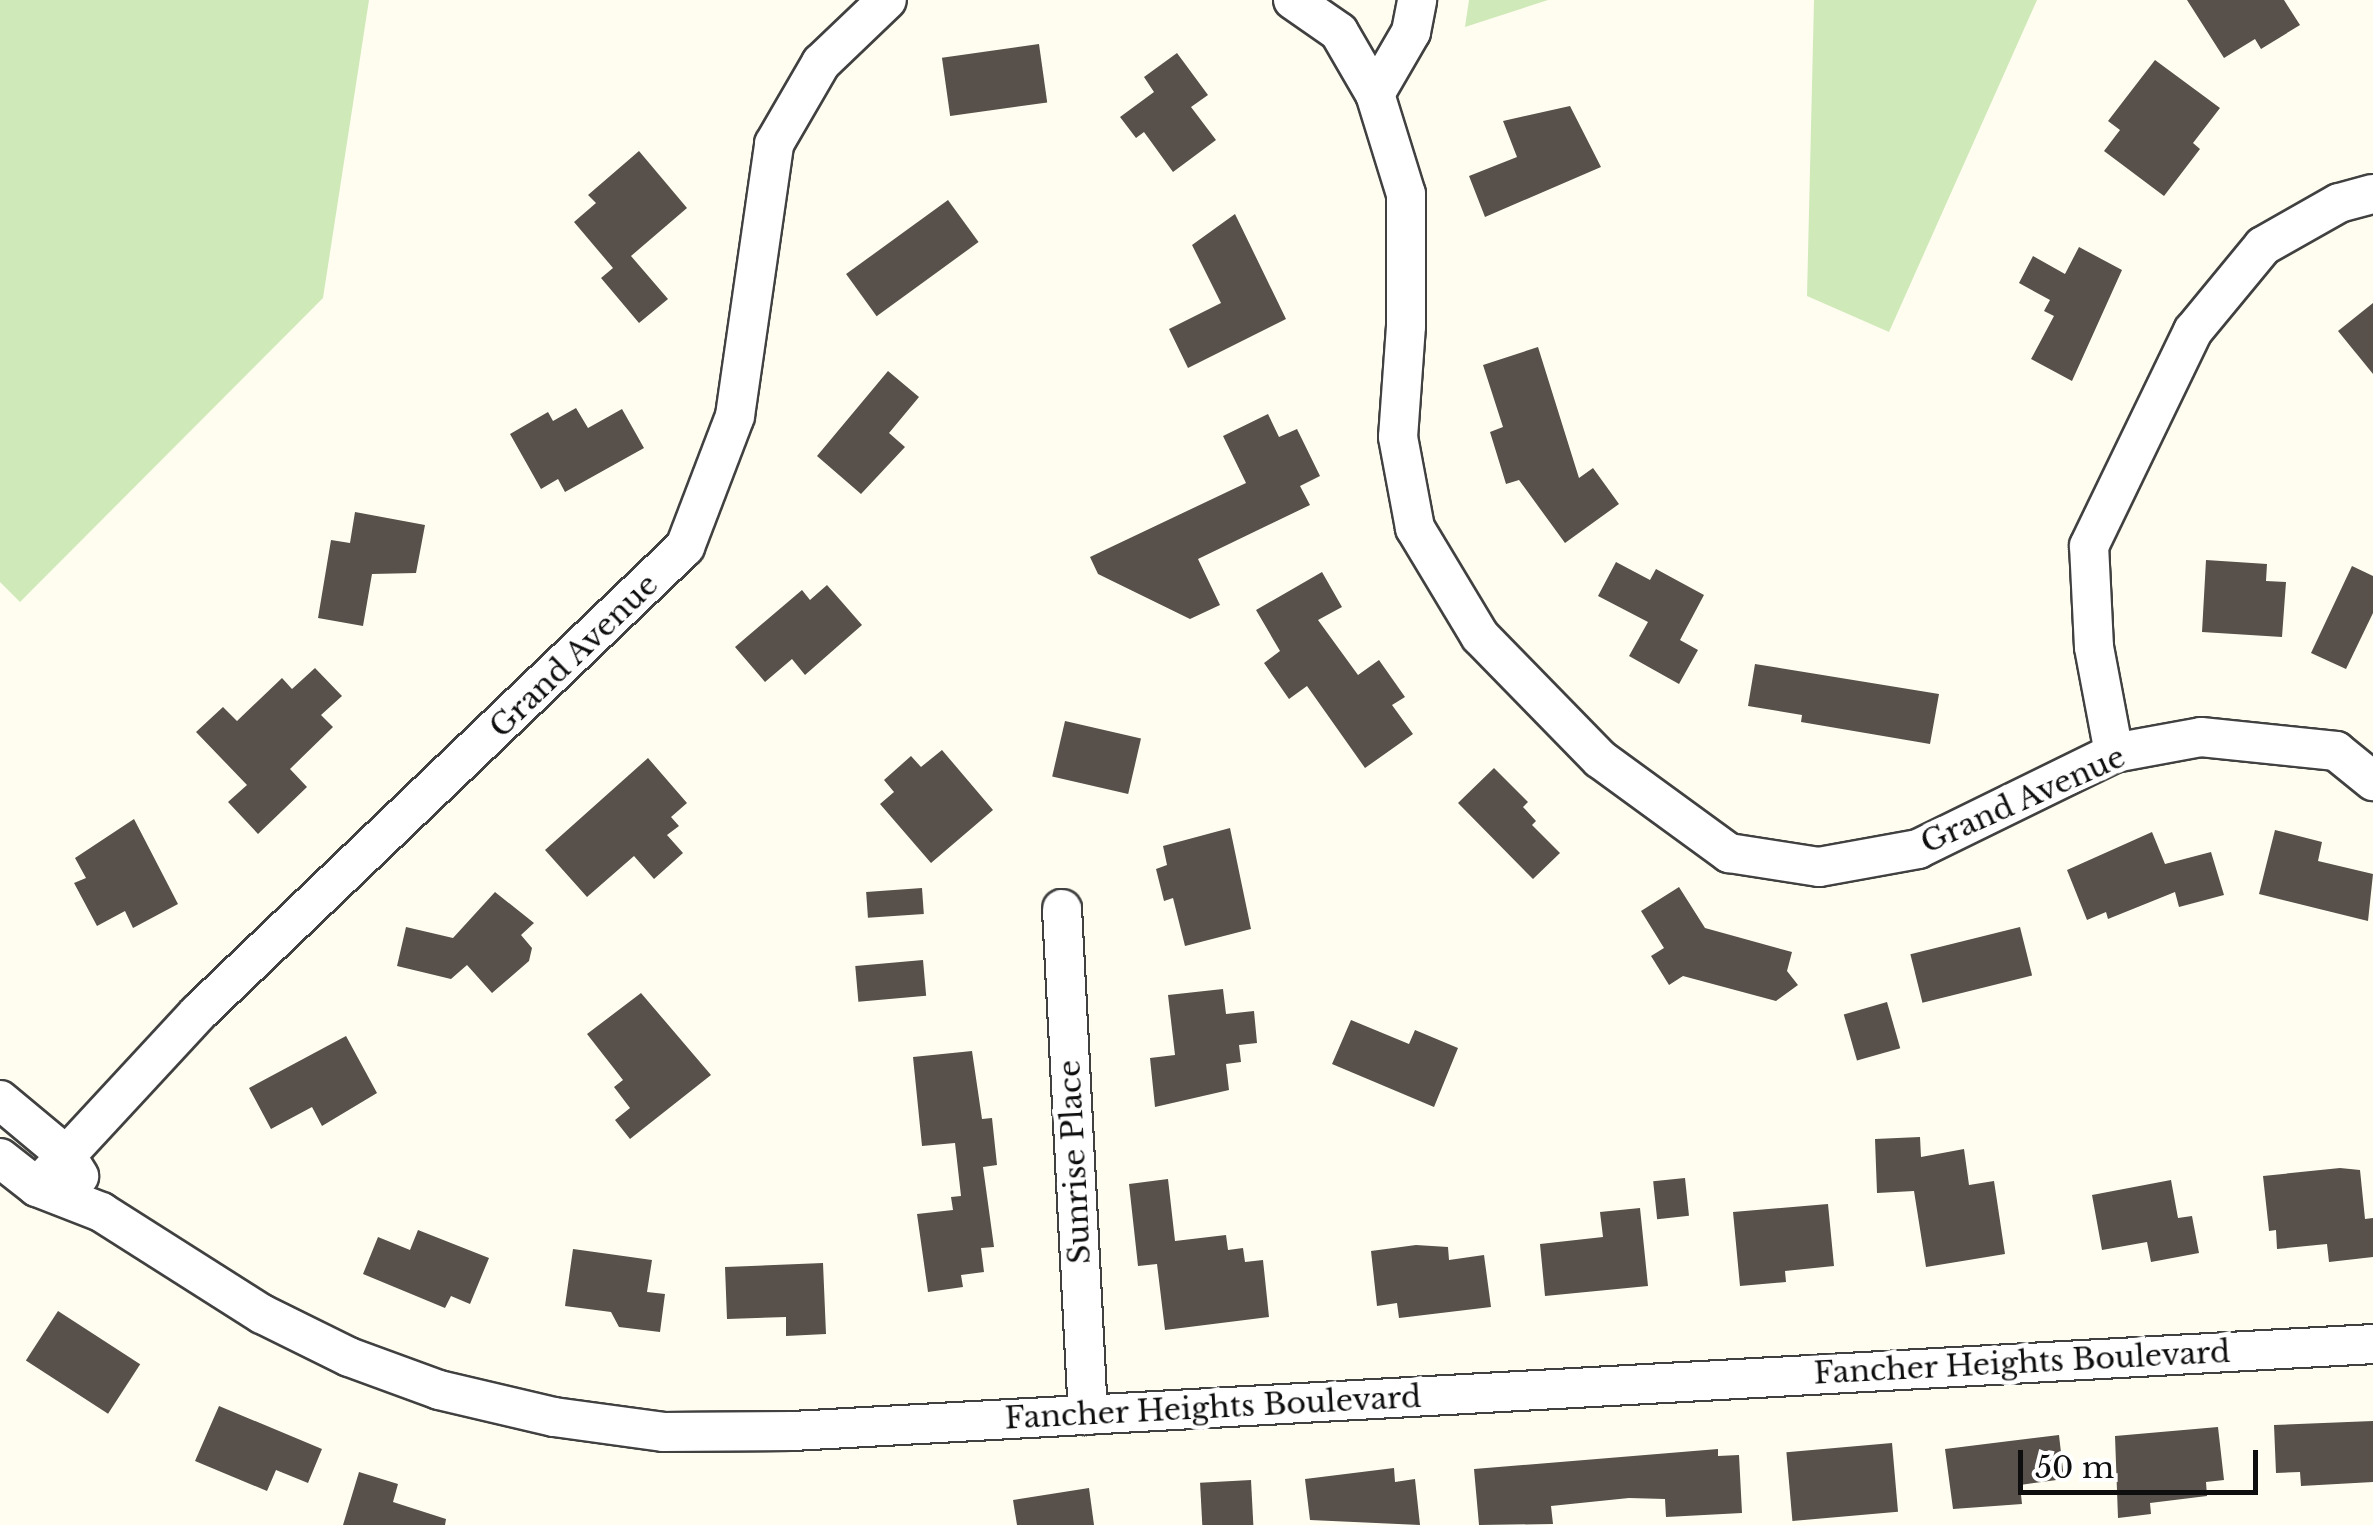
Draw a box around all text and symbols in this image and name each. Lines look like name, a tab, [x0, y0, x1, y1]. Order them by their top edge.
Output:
street label: Grand Avenue	[482, 566, 666, 746]
street label: Grand Avenue	[1915, 739, 2131, 861]
street label: Sunrise Place	[1052, 1059, 1098, 1265]
street label: Fancher Heights Boulevard	[1812, 1334, 2232, 1392]
street label: Fancher Heights Boulevard	[1003, 1379, 1423, 1437]
scale bar	[2023, 1430, 2263, 1492]
text: 50 m	[2035, 1449, 2114, 1486]

